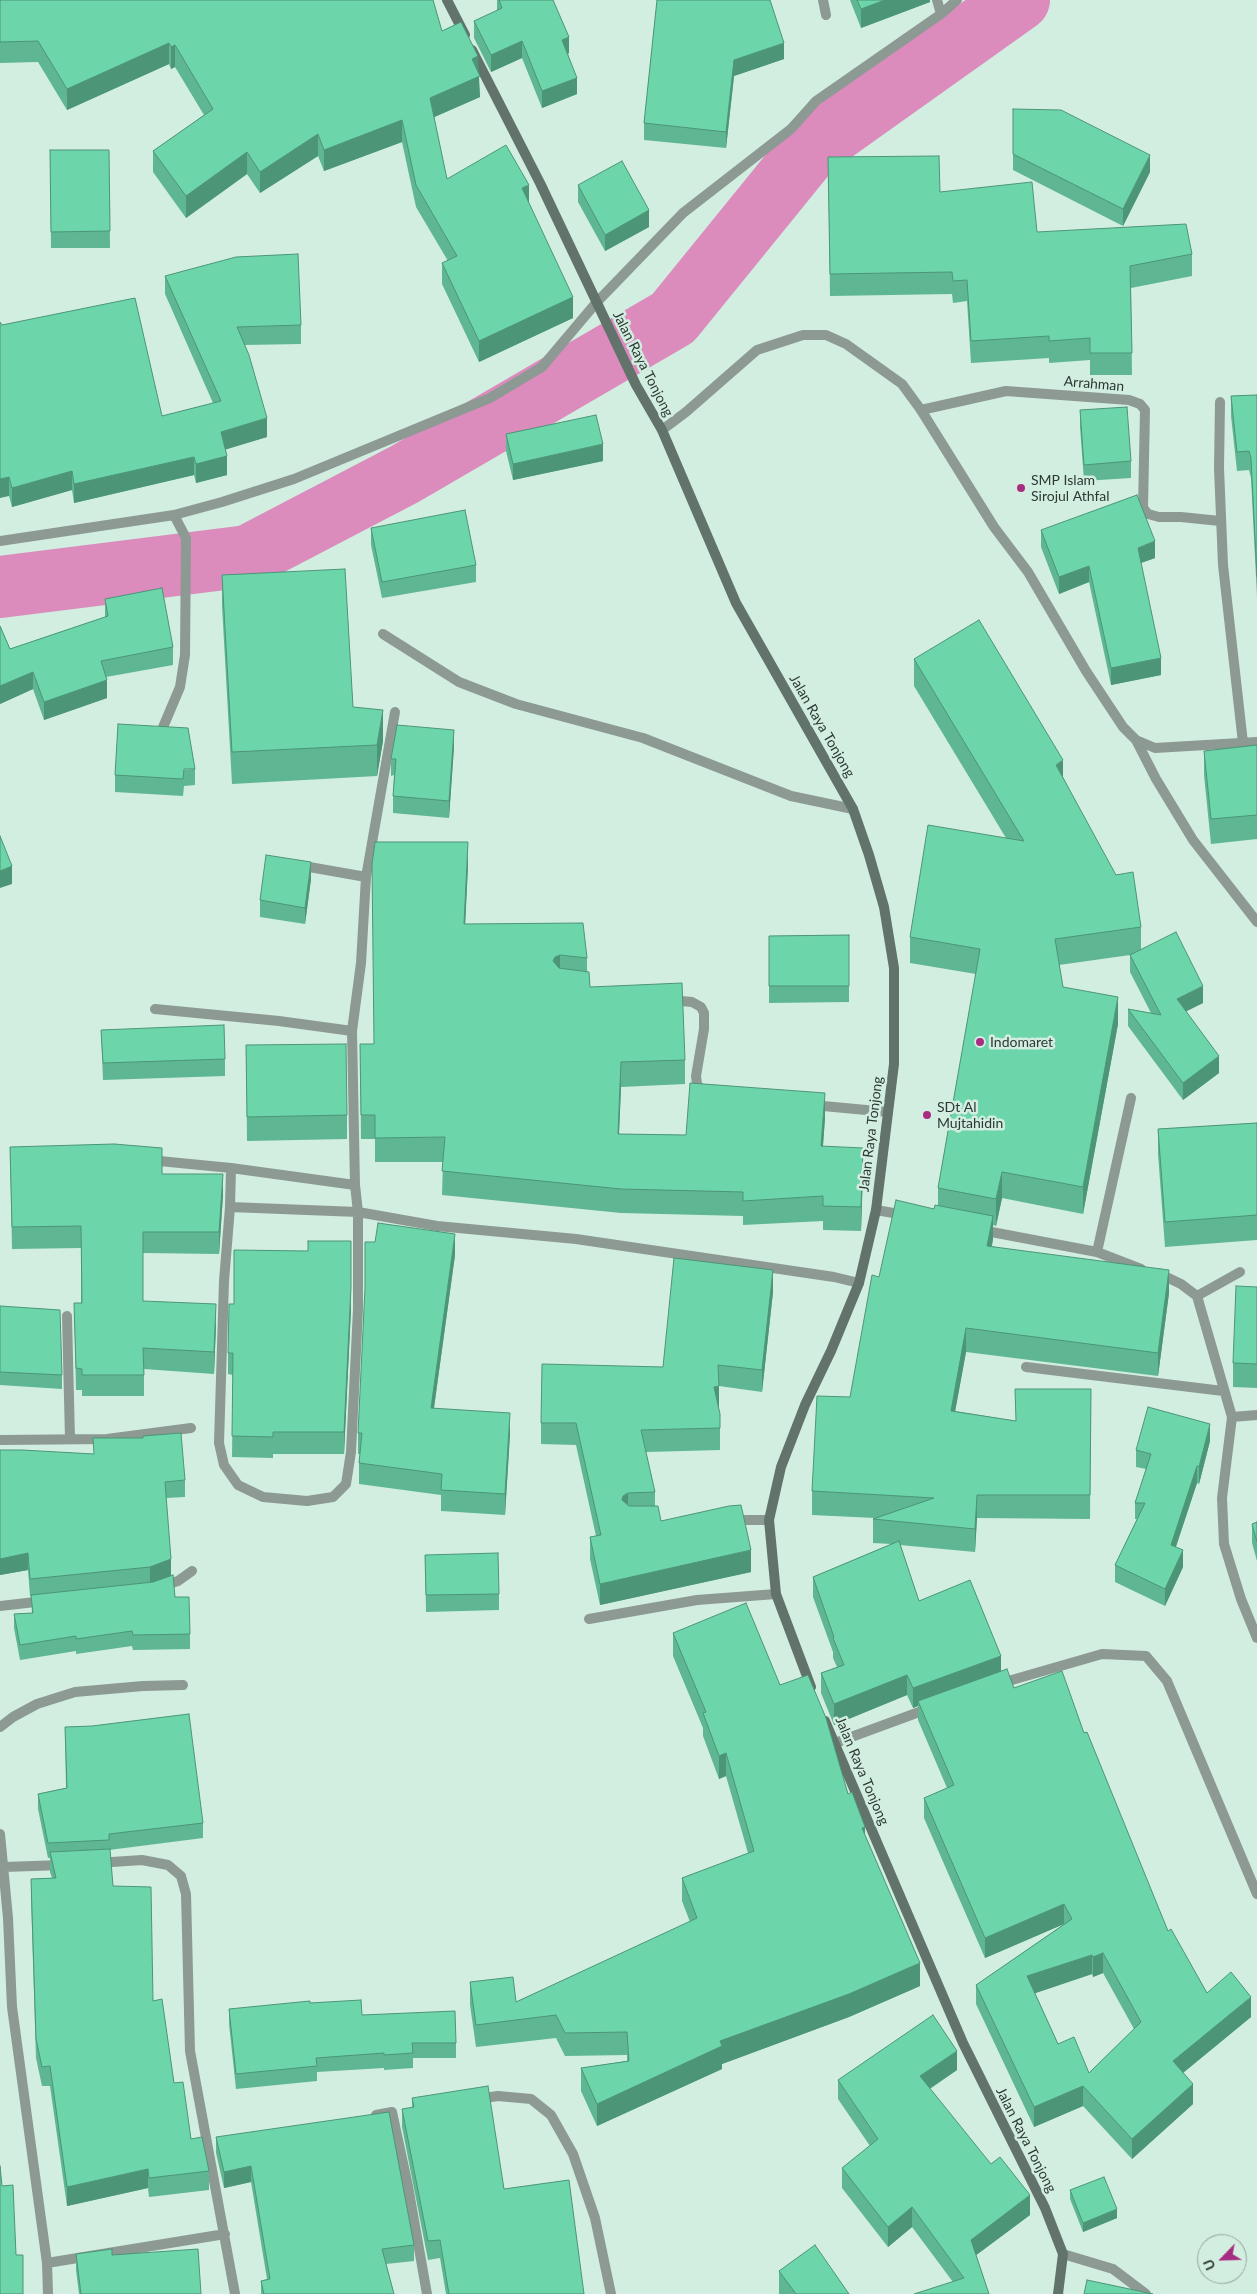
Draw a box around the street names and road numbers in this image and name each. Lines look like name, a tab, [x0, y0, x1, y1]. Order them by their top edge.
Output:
street label: Jalan Raya Tonjong	[609, 308, 677, 420]
street label: Arrahman	[1063, 373, 1125, 395]
street label: Jalan Raya Tonjong	[786, 672, 858, 780]
street label: Jalan Raya Tonjong	[856, 1075, 886, 1193]
street label: Jalan Raya Tonjong	[832, 1714, 892, 1828]
street label: Jalan Raya Tonjong	[992, 2084, 1060, 2196]

